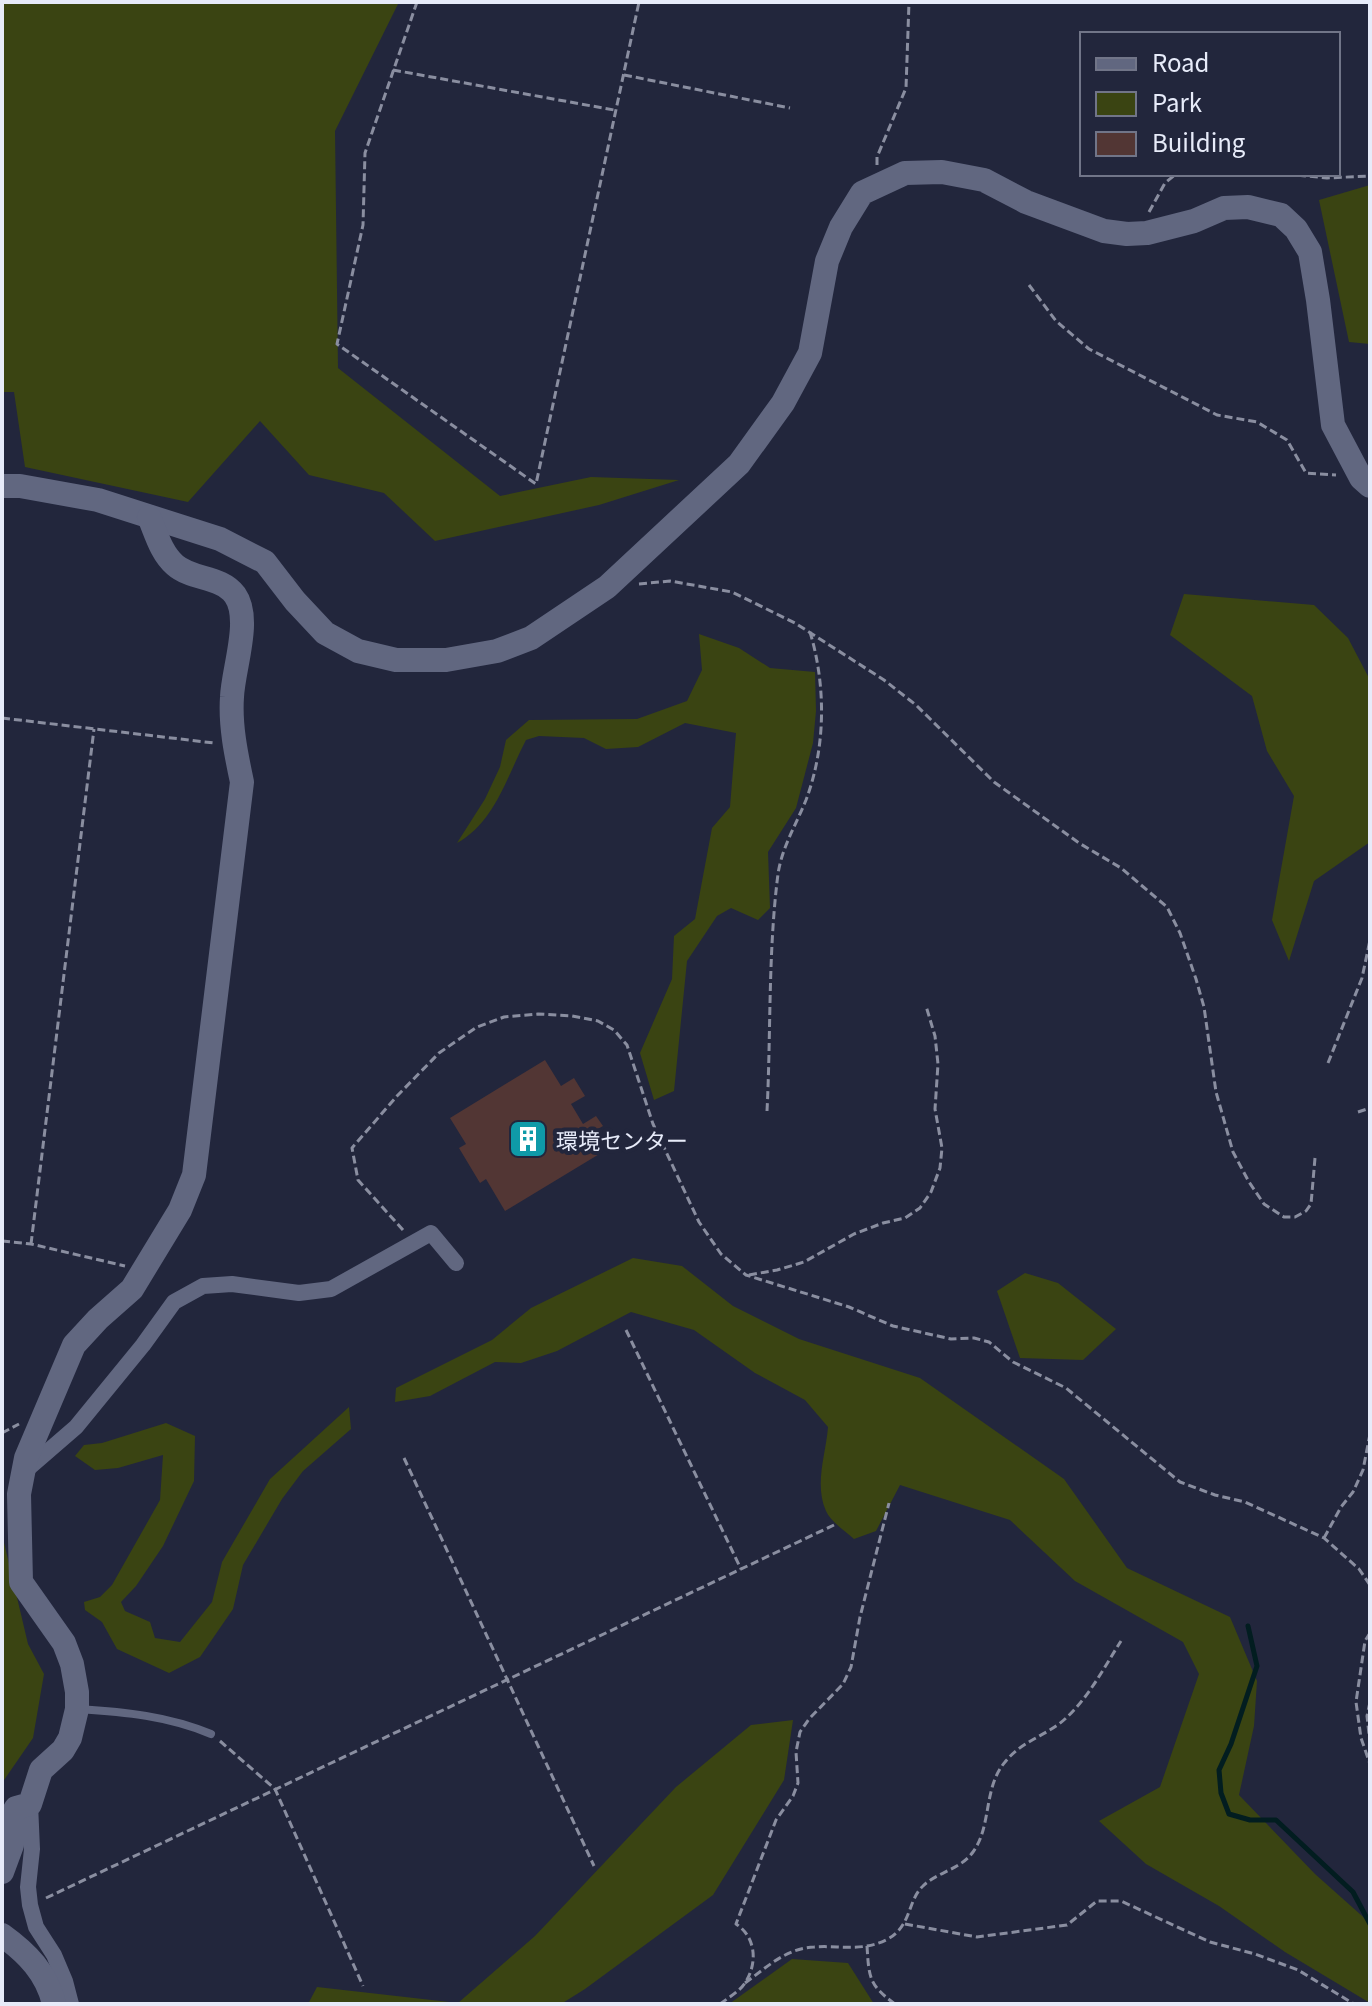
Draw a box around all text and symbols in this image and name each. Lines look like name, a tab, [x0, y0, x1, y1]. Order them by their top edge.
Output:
legend	[1080, 32, 1340, 176]
text: Road	[1152, 44, 1209, 79]
text: Park	[1152, 84, 1203, 119]
text: Building	[1152, 124, 1246, 159]
building icon: 環境センター	[507, 1118, 549, 1160]
place label: 環境センター	[556, 1123, 688, 1155]

